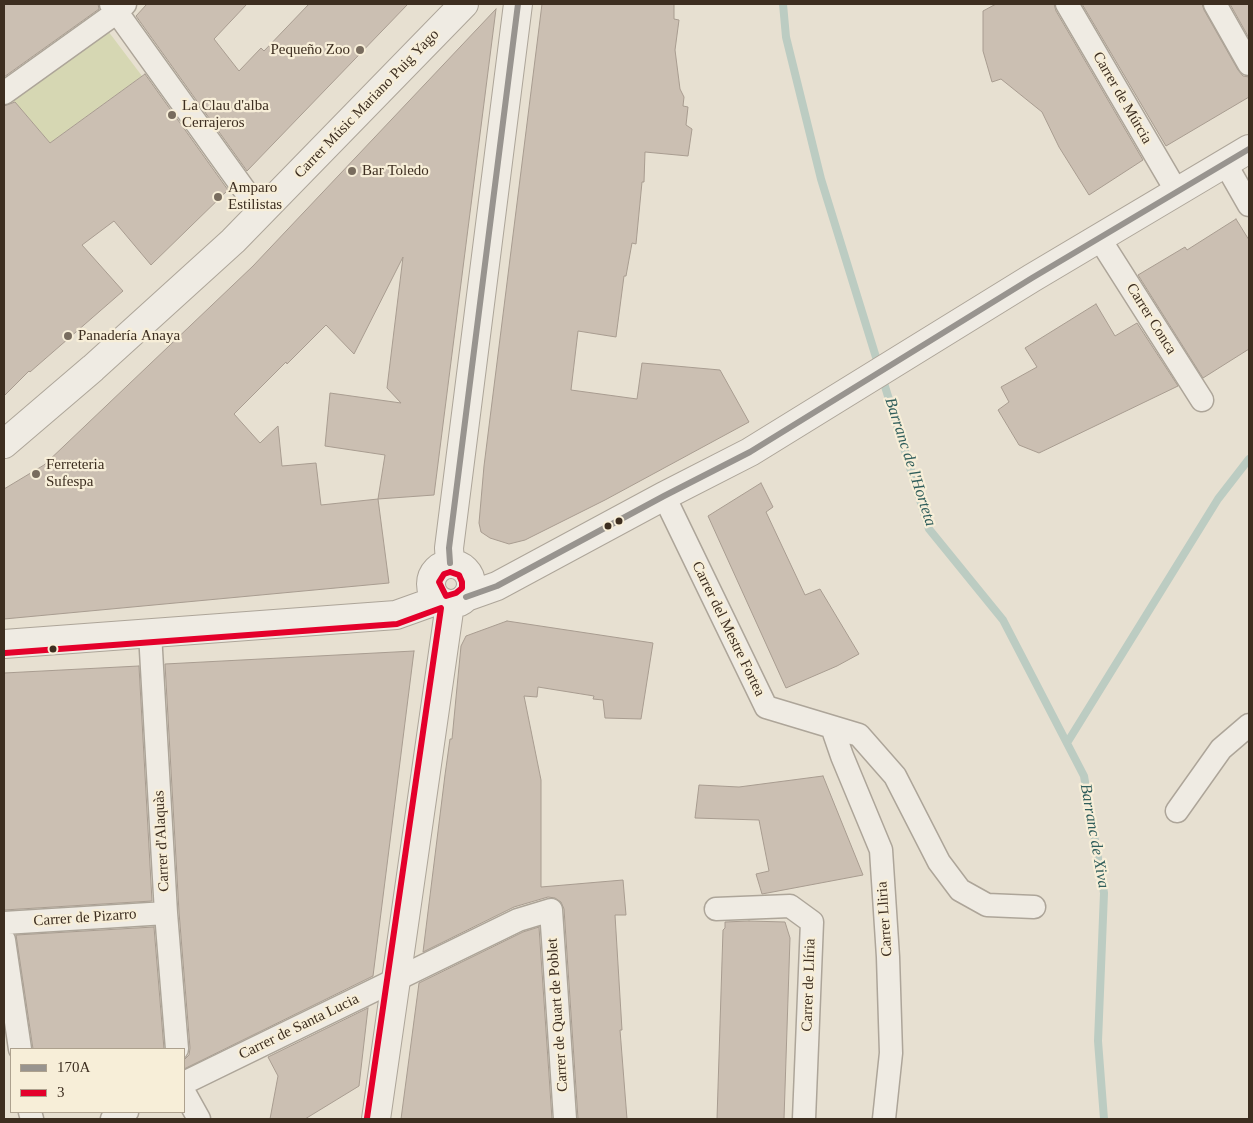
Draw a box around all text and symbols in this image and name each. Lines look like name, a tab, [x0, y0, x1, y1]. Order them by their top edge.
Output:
street label: Carrer Músic Mariano Puig Yago	[291, 26, 443, 182]
place label: Pequeño Zoo	[270, 41, 350, 59]
marker: Pequeño Zoo	[354, 44, 366, 56]
street label: Carrer de Múrcia	[1088, 49, 1156, 147]
place label: La Clau d'alba Cerrajeros	[182, 97, 269, 132]
marker: La Clau d'alba Cerrajeros	[166, 109, 178, 121]
place label: Bar Toledo	[362, 162, 429, 180]
marker: Bar Toledo	[346, 165, 358, 177]
place label: Amparo Estilistas	[228, 179, 282, 214]
marker: Amparo Estilistas	[212, 191, 224, 203]
street label: Carrer Conca	[1122, 280, 1180, 358]
place label: Panadería Anaya	[78, 327, 180, 345]
marker: Panadería Anaya	[62, 330, 74, 342]
water label: Barranc de l'Horteta	[880, 395, 940, 529]
place label: Ferreteria Sufespa	[46, 456, 104, 491]
marker: Ferreteria Sufespa	[30, 468, 42, 480]
unlabelled marker	[614, 516, 624, 526]
unlabelled marker	[603, 521, 613, 531]
street label: Carrer del Mestre Fortea	[688, 559, 768, 699]
unlabelled marker	[48, 644, 58, 654]
water label: Barranc de Xiva	[1075, 782, 1113, 890]
street label: Carrer d'Alaquàs	[150, 790, 174, 892]
street label: Carrer Lliria	[873, 881, 897, 957]
street label: Carrer de Pizarro	[33, 905, 137, 931]
street label: Carrer de Quart de Poblet	[544, 938, 572, 1092]
street label: Carrer de Llíria	[798, 938, 820, 1032]
street label: Carrer de Santa Lucia	[236, 990, 362, 1064]
legend	[10, 1048, 185, 1113]
text: 170A	[57, 1059, 90, 1075]
text: 3	[57, 1084, 65, 1100]

